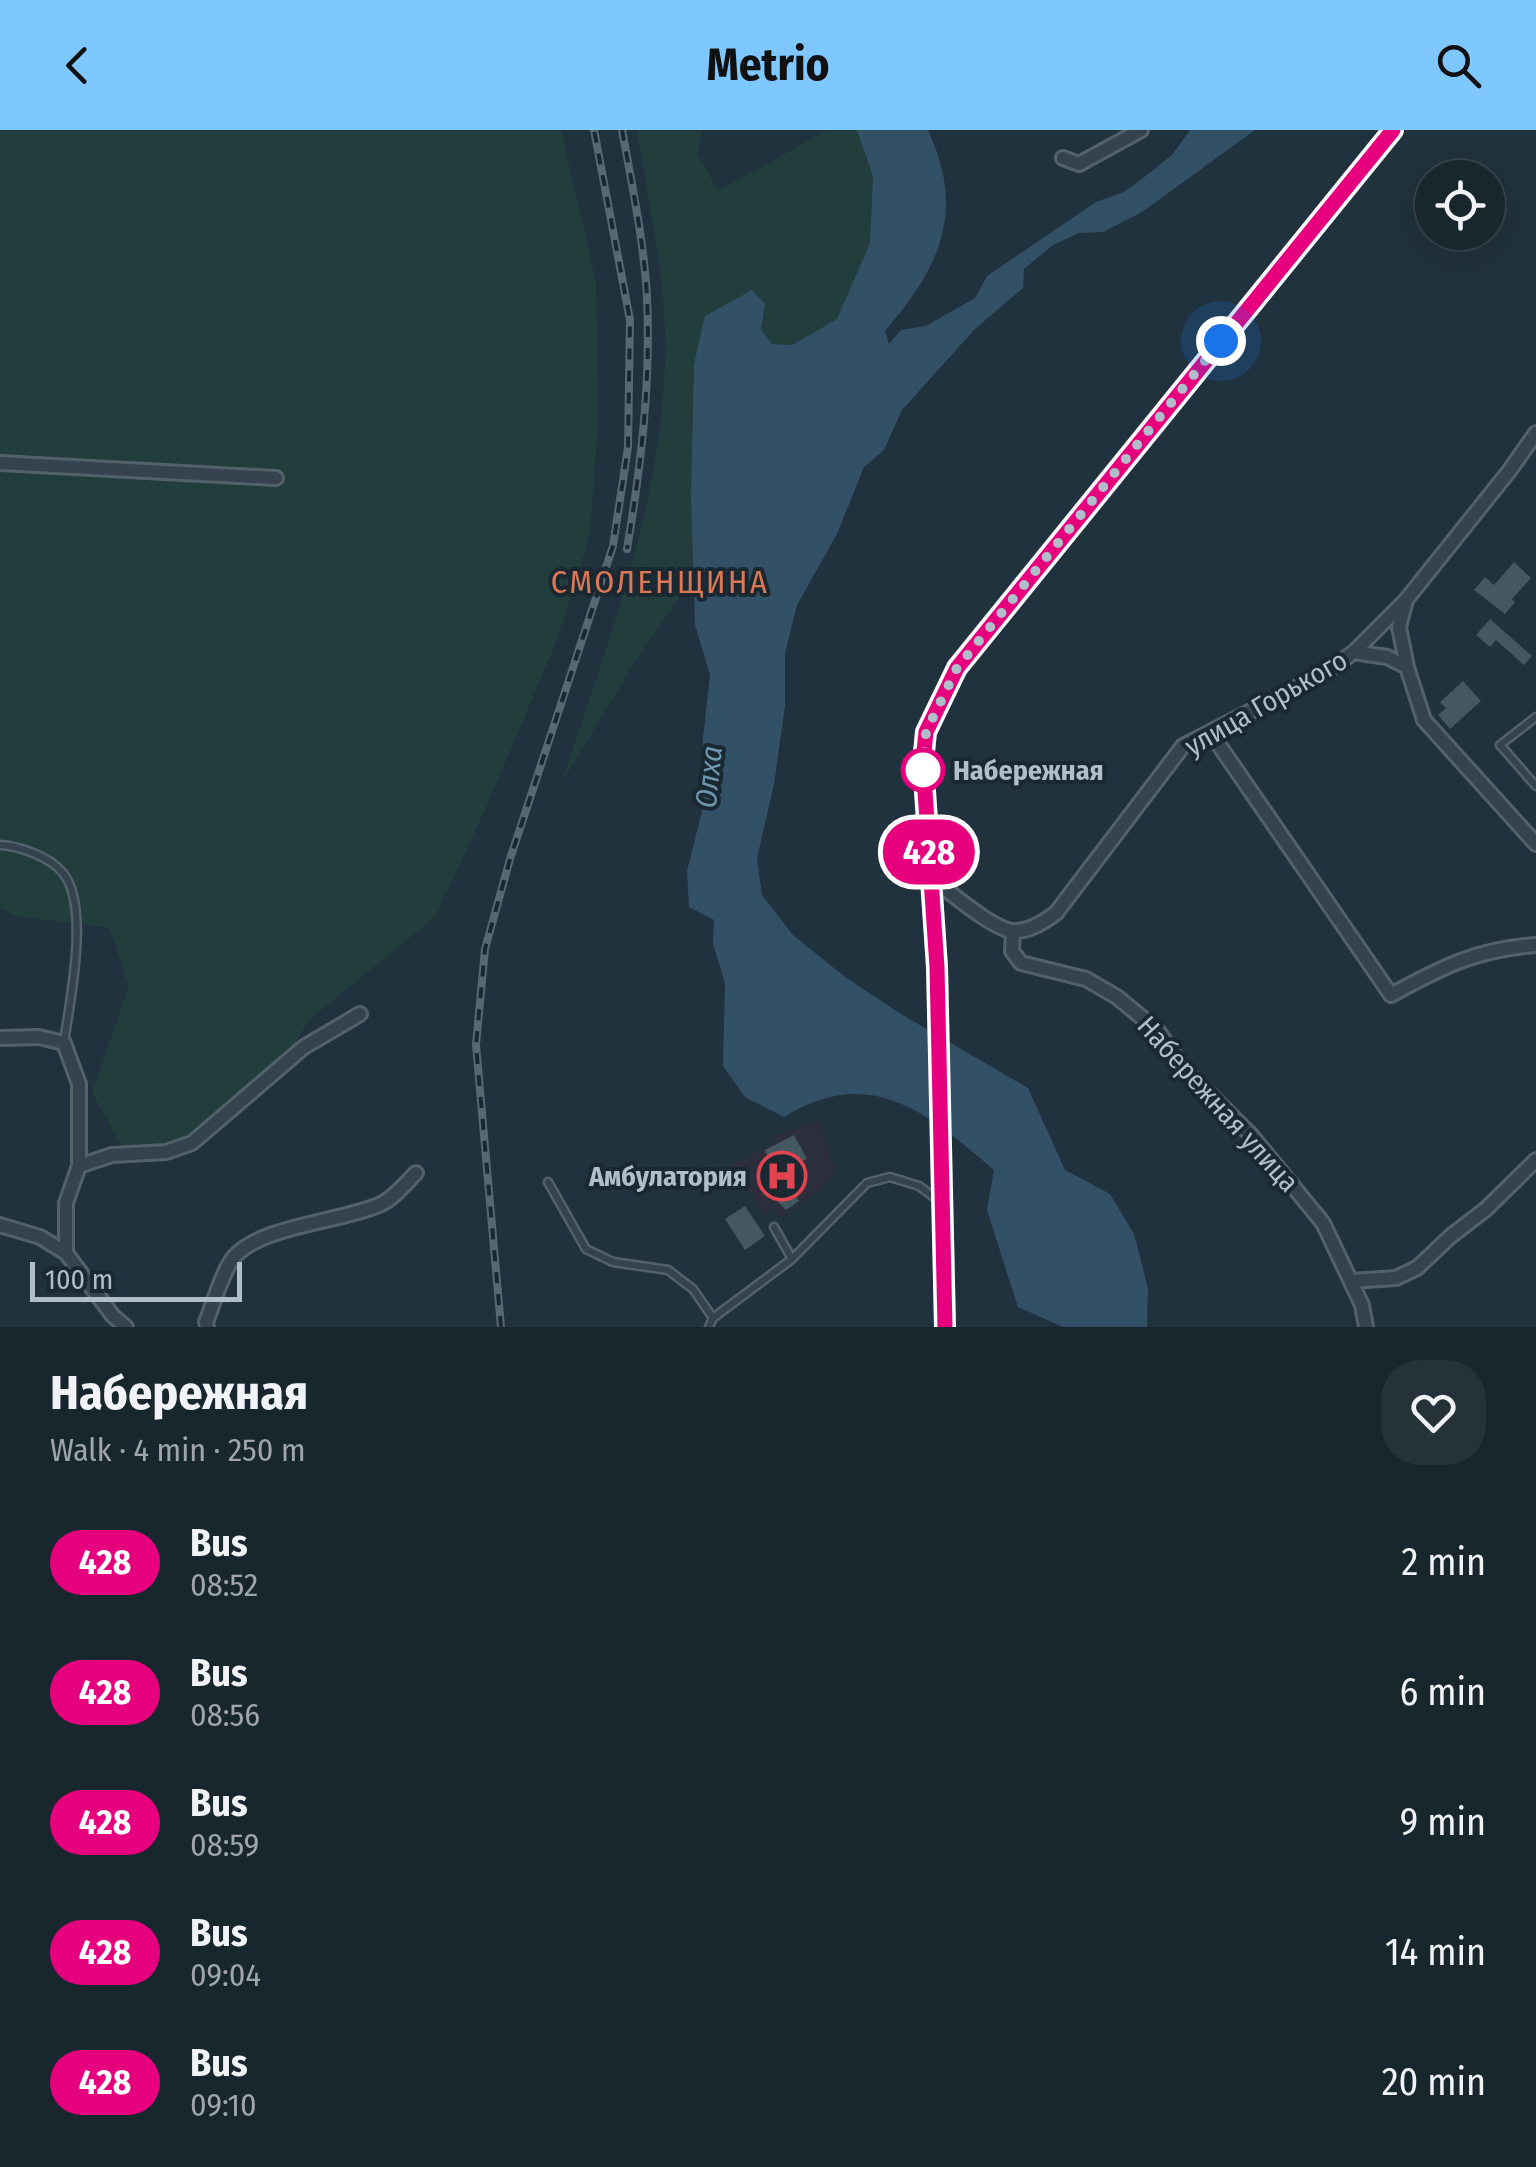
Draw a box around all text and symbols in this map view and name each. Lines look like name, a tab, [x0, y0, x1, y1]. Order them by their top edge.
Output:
icon: back	[50, 38, 105, 93]
text: Metrio	[706, 38, 830, 92]
icon: search	[1431, 38, 1486, 93]
map controls	[1415, 160, 1505, 250]
button: locate	[1415, 160, 1505, 250]
your location	[1196, 316, 1246, 366]
district label: СМОЛЕНЩИНА	[551, 563, 769, 601]
street label: улица Горького	[1179, 643, 1353, 763]
water label: Олха	[688, 744, 730, 810]
marker: Набережная	[902, 749, 944, 791]
place label: Набережная	[953, 754, 1104, 787]
line badge: 428	[872, 820, 986, 884]
text: 428	[903, 831, 955, 873]
street label: Набережная улица	[1131, 1009, 1305, 1199]
hospital icon: Амбулатория	[756, 1150, 808, 1202]
place label: Амбулатория	[588, 1160, 747, 1193]
scale bar	[30, 1257, 242, 1302]
text: 100 m	[45, 1263, 113, 1296]
button: heart	[1381, 1360, 1486, 1465]
text: Набережная	[50, 1364, 308, 1422]
text: Walk · 4 min · 250 m	[50, 1431, 306, 1469]
text: Bus	[190, 1520, 248, 1566]
text: 2 min	[1401, 1539, 1486, 1585]
text: 428	[79, 1541, 131, 1583]
text: 08:52	[190, 1566, 258, 1604]
text: Bus	[190, 1650, 248, 1696]
text: 6 min	[1399, 1669, 1486, 1715]
text: 428	[79, 1671, 131, 1713]
text: 08:56	[190, 1696, 260, 1734]
text: Bus	[190, 1780, 248, 1826]
text: 9 min	[1400, 1799, 1486, 1845]
text: 428	[79, 1801, 131, 1843]
text: 08:59	[190, 1826, 259, 1864]
text: Bus	[190, 1910, 248, 1956]
text: 14 min	[1385, 1929, 1486, 1975]
text: 428	[79, 1931, 131, 1973]
text: 09:04	[190, 1956, 261, 1994]
text: Bus	[190, 2040, 248, 2086]
text: 20 min	[1382, 2059, 1486, 2105]
text: 428	[79, 2061, 131, 2103]
text: 09:10	[190, 2086, 257, 2124]

